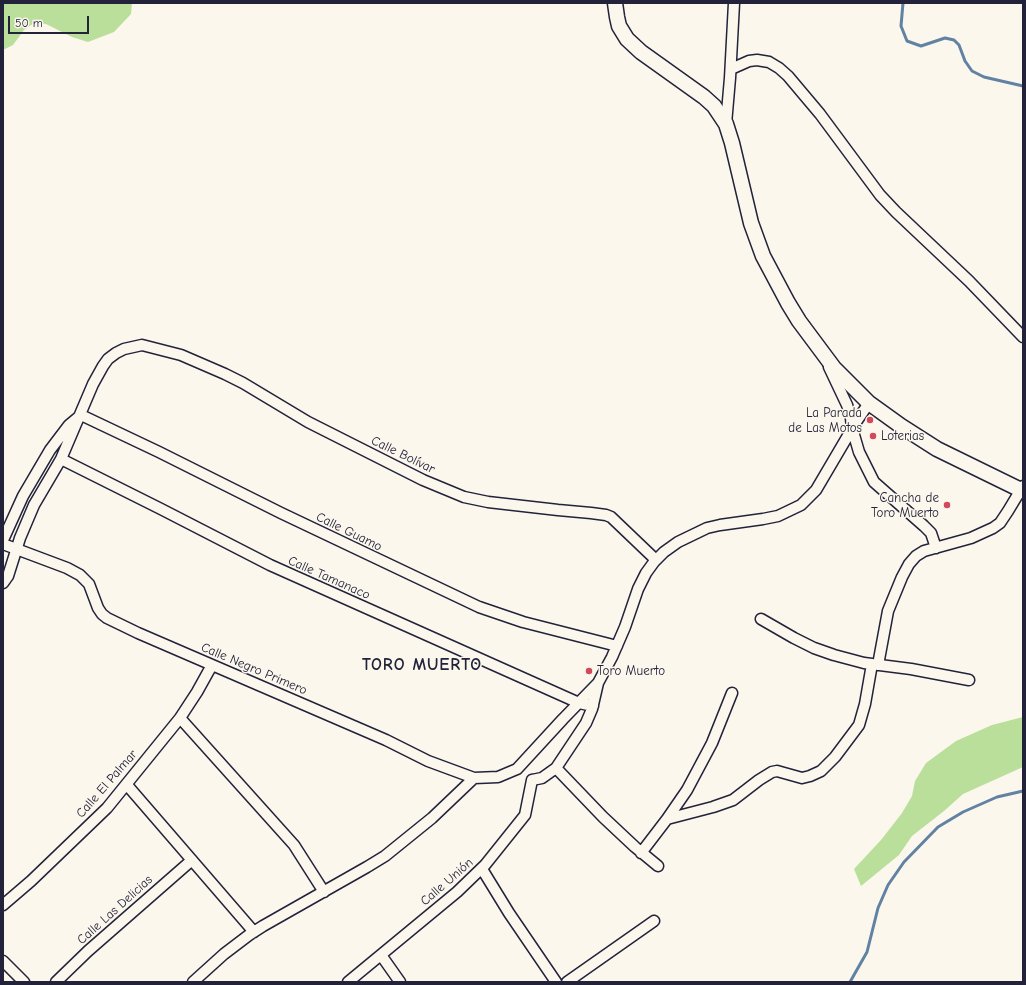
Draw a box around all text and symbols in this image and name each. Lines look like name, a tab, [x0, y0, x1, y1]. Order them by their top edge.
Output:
scale bar	[10, 8, 91, 34]
text: 50 m	[15, 16, 43, 30]
place label: La Parada de Las Motos	[788, 405, 862, 436]
marker: La Parada de Las Motos	[865, 415, 875, 425]
place label: Loterias	[881, 428, 924, 444]
marker: Loterias	[868, 431, 878, 441]
street label: Calle Bolívar	[369, 433, 437, 477]
place label: Cancha de Toro Muerto	[871, 490, 939, 521]
marker: Cancha de Toro Muerto	[942, 500, 952, 510]
street label: Calle Guamo	[313, 509, 385, 555]
street label: Calle Tamanaco	[286, 553, 372, 603]
street label: Calle Negro Primero	[199, 640, 309, 698]
district label: TORO MUERTO	[362, 655, 482, 675]
place label: Toro Muerto	[597, 663, 665, 679]
marker: Toro Muerto	[584, 666, 594, 676]
street label: Calle El Palmar	[73, 747, 141, 821]
street label: Calle Unión	[418, 855, 476, 909]
street label: Calle Las Delicias	[74, 872, 156, 948]

